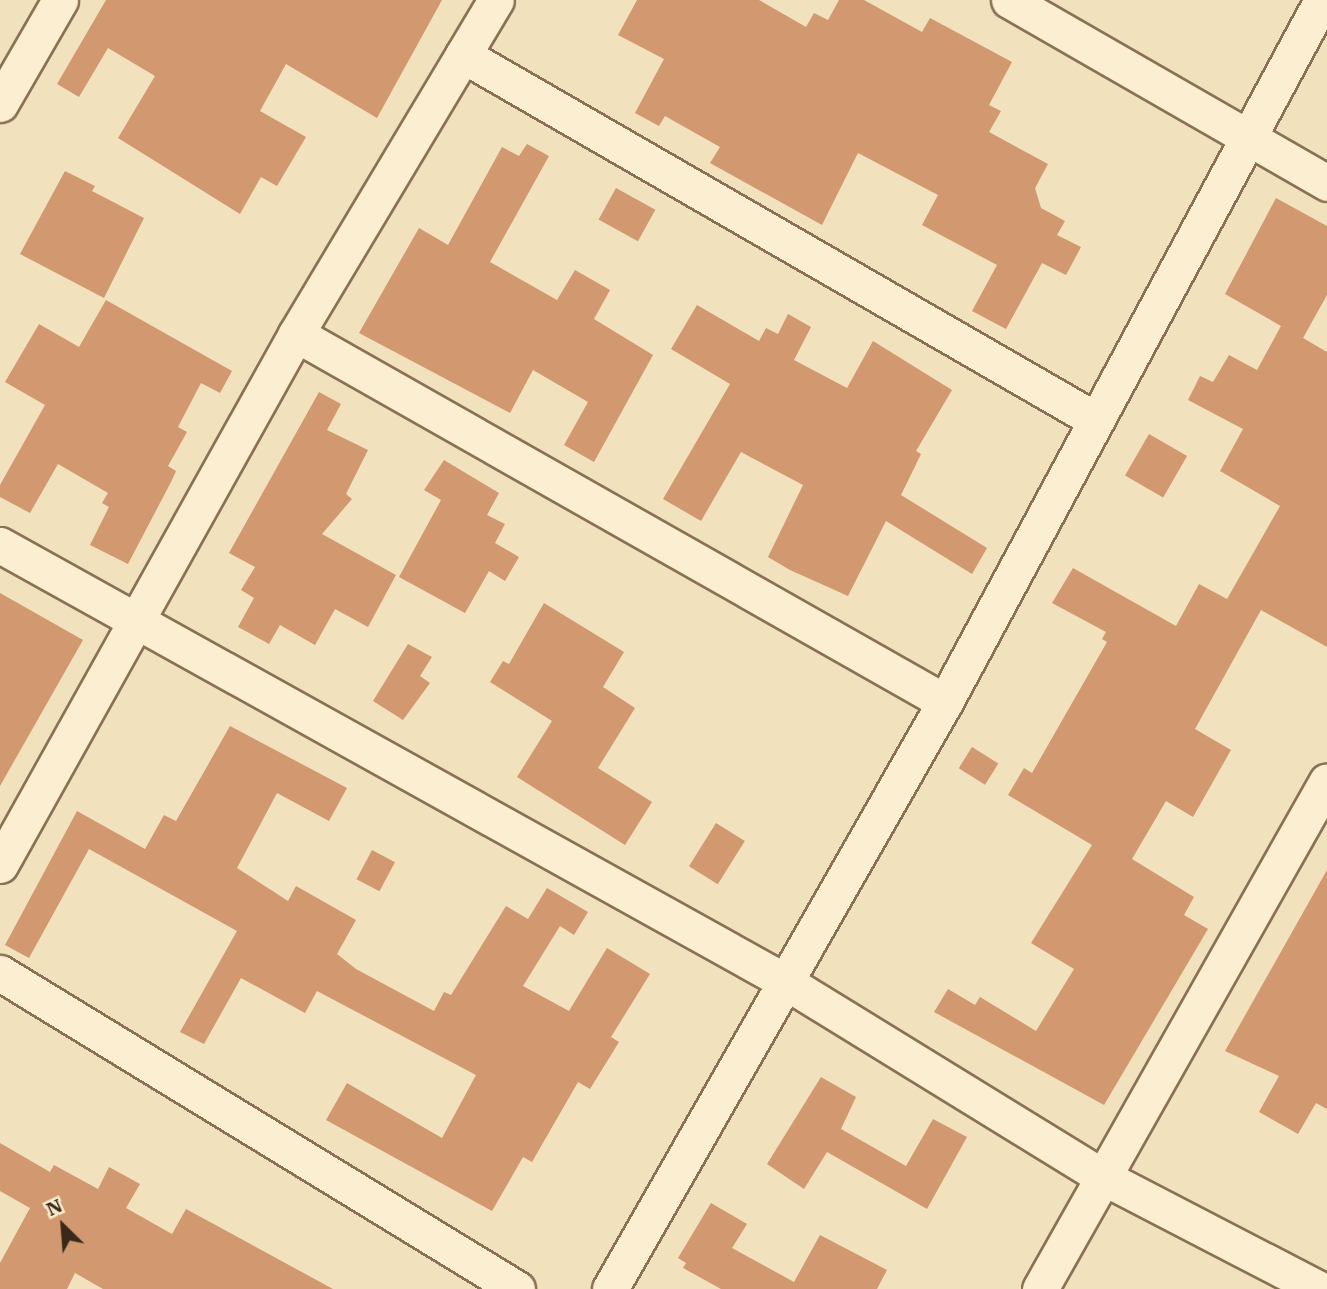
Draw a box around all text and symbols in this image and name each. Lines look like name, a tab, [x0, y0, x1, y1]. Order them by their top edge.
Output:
north arrow	[28, 1191, 98, 1261]
text: N	[42, 1193, 66, 1221]

